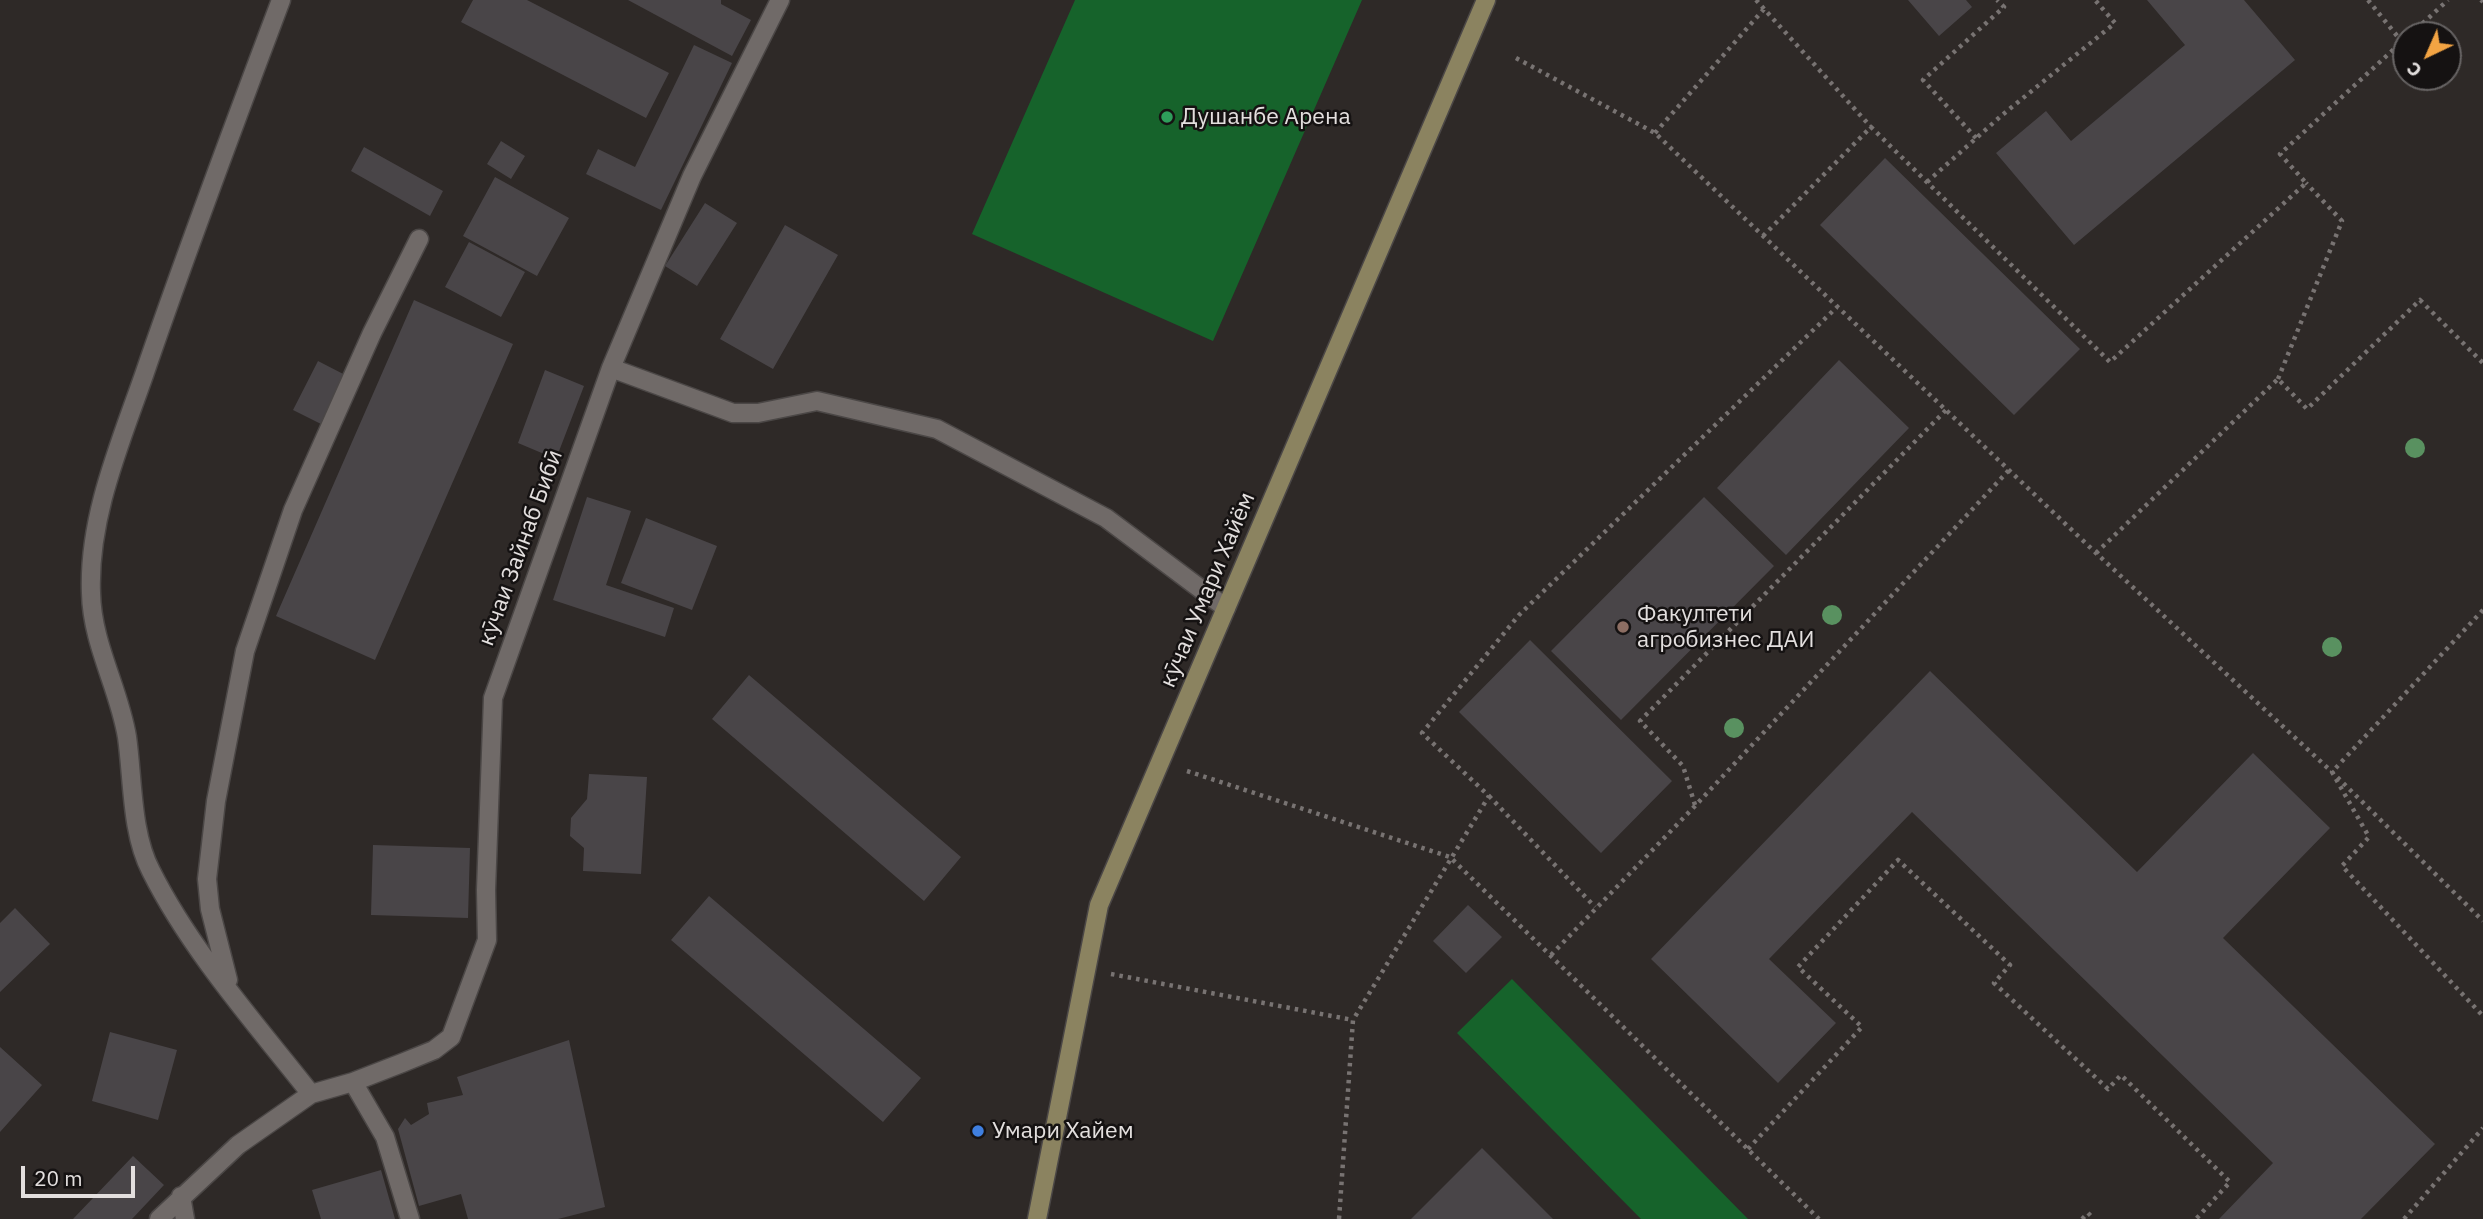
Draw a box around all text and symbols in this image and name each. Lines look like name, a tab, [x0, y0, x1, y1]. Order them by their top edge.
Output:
north arrow	[2392, 21, 2462, 91]
text: С	[2401, 57, 2427, 83]
place label: Душанбе Арена	[1181, 103, 1351, 131]
marker: Душанбе Арена	[1159, 109, 1175, 125]
street label: кӯчаи Зайнаб Бибӣ	[473, 446, 569, 650]
street label: кӯчаи Умари Хайём	[1154, 488, 1262, 692]
place label: Факултети агробизнес ДАИ	[1637, 600, 1814, 654]
marker: Факултети агробизнес ДАИ	[1615, 619, 1631, 635]
place label: Умари Хайем	[992, 1117, 1134, 1145]
marker: Умари Хайем	[970, 1123, 986, 1139]
scale bar	[24, 1152, 138, 1196]
text: 20 m	[34, 1164, 83, 1192]

